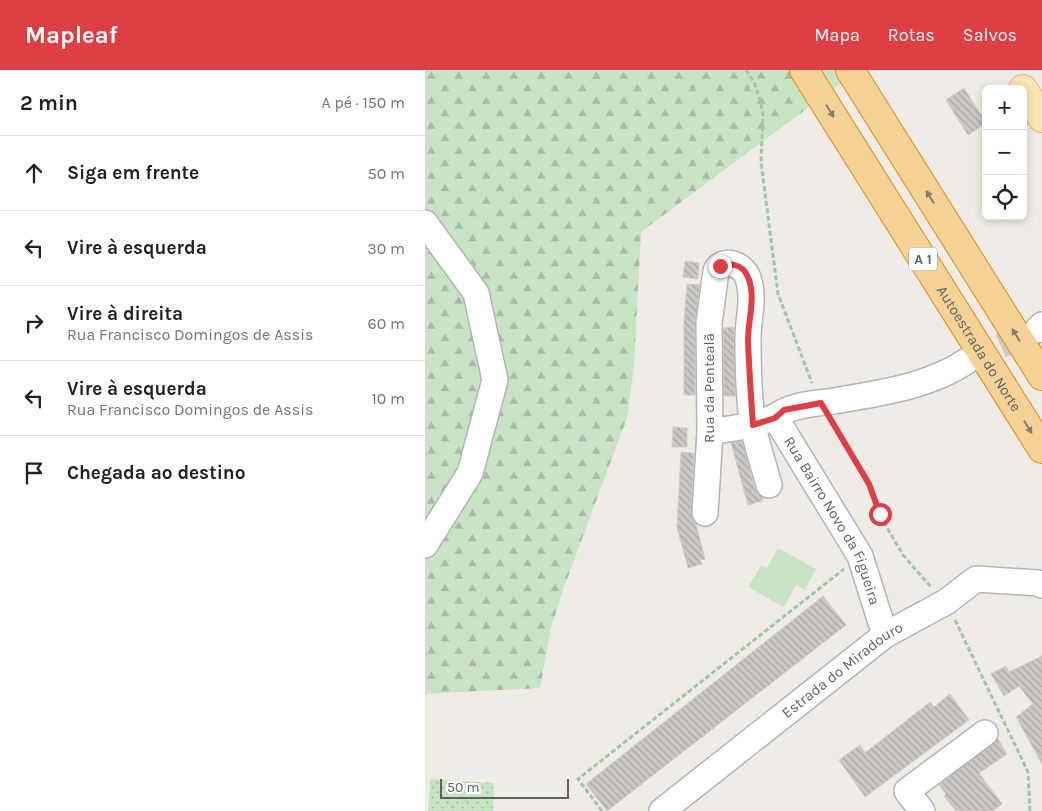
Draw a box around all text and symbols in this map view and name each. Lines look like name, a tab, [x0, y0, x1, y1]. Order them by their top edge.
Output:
text: Mapleaf	[25, 21, 118, 49]
text: Mapa	[814, 24, 860, 46]
text: Rotas	[888, 24, 935, 46]
text: Salvos	[963, 24, 1017, 46]
map controls	[982, 85, 1027, 220]
button: +	[982, 85, 1027, 130]
text: 2 min	[20, 91, 78, 115]
text: A pé · 150 m	[321, 93, 405, 112]
one-way arrow	[826, 105, 835, 118]
button: −	[982, 130, 1027, 175]
icon: ahead	[20, 159, 48, 187]
text: Siga em frente	[67, 162, 199, 184]
text: 50 m	[368, 164, 405, 183]
button: locate	[982, 175, 1027, 220]
one-way arrow	[925, 191, 934, 204]
icon: left	[20, 234, 48, 262]
text: Vire à esquerda	[67, 237, 207, 259]
text: 30 m	[367, 239, 405, 258]
road number: A 1	[909, 248, 937, 270]
route end	[709, 255, 732, 278]
street label: Autoestrada do Norte	[933, 282, 1025, 415]
text: Vire à direita	[67, 303, 183, 325]
icon: right	[20, 309, 48, 337]
text: 60 m	[368, 314, 405, 333]
text: Rua Francisco Domingos de Assis	[67, 325, 313, 344]
one-way arrow	[1011, 328, 1021, 341]
street label: Rua da Pentealã	[700, 333, 718, 443]
text: Vire à esquerda	[67, 378, 207, 400]
icon: left	[20, 384, 48, 412]
text: 10 m	[371, 389, 405, 408]
text: Rua Francisco Domingos de Assis	[67, 400, 313, 419]
one-way arrow	[1024, 420, 1033, 433]
street label: Rua Bairro Novo da Figueira	[780, 433, 884, 607]
icon: arrive	[20, 459, 48, 487]
text: Chegada ao destino	[67, 462, 245, 484]
route start	[869, 503, 892, 526]
street label: Estrada do Miradouro	[778, 618, 906, 722]
scale bar	[440, 776, 569, 799]
text: 50 m	[447, 779, 480, 796]

